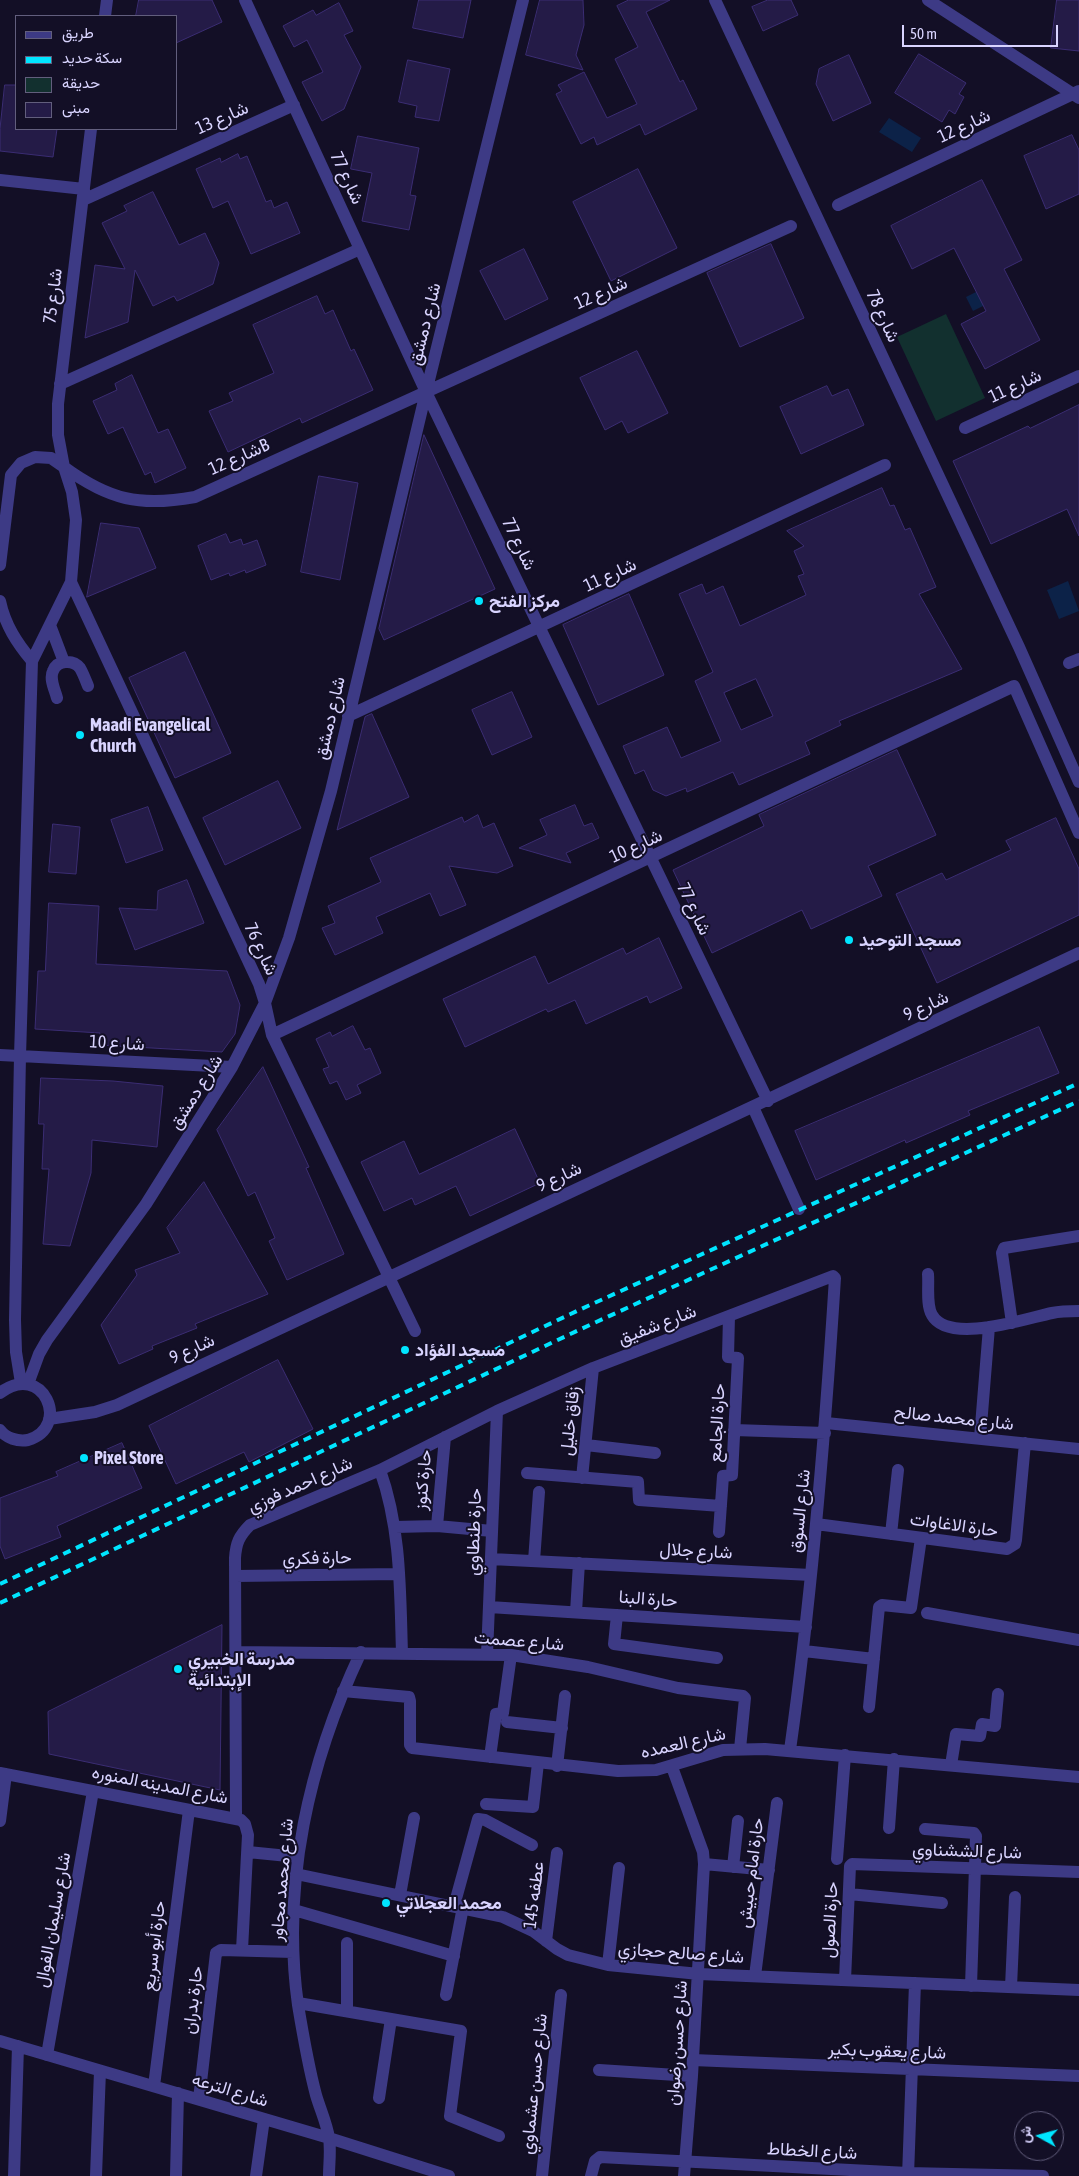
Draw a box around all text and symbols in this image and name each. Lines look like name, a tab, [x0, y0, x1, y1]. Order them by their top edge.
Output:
legend	[15, 15, 178, 130]
scale bar	[904, 15, 1060, 47]
text: طريق	[62, 24, 94, 41]
text: 50 m	[910, 25, 937, 42]
text: سكة حديد	[62, 49, 122, 66]
text: حديقة	[62, 74, 100, 91]
street label: شارع 13	[192, 97, 252, 139]
text: مبنى	[62, 99, 90, 116]
street label: شارع 12	[934, 104, 994, 148]
street label: شارع 77	[325, 148, 369, 208]
street label: شارع 75	[39, 267, 67, 325]
street label: شارع 12	[571, 272, 631, 314]
street label: شارع دمشق	[404, 280, 446, 368]
street label: شارع 78	[861, 286, 905, 346]
street label: شارع 11	[985, 364, 1045, 408]
street label: شارع 12B	[205, 434, 273, 480]
street label: شارع 77	[497, 514, 541, 574]
street label: شارع 11	[580, 553, 640, 597]
place label: مركز الفتح	[489, 590, 560, 612]
marker: مركز الفتح	[473, 595, 485, 607]
street label: شارع دمشق	[310, 674, 350, 762]
place label: Maadi Evangelical Church	[90, 714, 210, 756]
marker: Maadi Evangelical Church	[74, 729, 86, 741]
street label: شارع 10	[606, 824, 666, 868]
street label: شارع 77	[672, 879, 716, 939]
street label: شارع 76	[239, 919, 283, 979]
place label: مسجد التوحيد	[859, 929, 962, 951]
marker: مسجد التوحيد	[843, 934, 855, 946]
street label: شارع 9	[900, 986, 952, 1026]
street label: شارع 10	[89, 1031, 145, 1055]
street label: شارع دمشق	[164, 1050, 228, 1134]
street label: شارع 9	[533, 1157, 585, 1197]
street label: شارع شفيق	[615, 1300, 699, 1350]
street label: شارع 9	[166, 1329, 218, 1369]
place label: مسجد الفؤاد	[415, 1339, 505, 1361]
marker: مسجد الفؤاد	[399, 1344, 411, 1356]
street label: حارة الجامع	[704, 1383, 730, 1463]
street label: زقاق خليل	[556, 1385, 584, 1457]
street label: شارع محمد صالح	[893, 1401, 1015, 1435]
place label: Pixel Store	[94, 1447, 164, 1469]
street label: حارة كنوز	[410, 1449, 436, 1511]
marker: Pixel Store	[78, 1452, 90, 1464]
street label: شارع احمد فوزي	[244, 1452, 356, 1518]
street label: شارع السوق	[785, 1468, 815, 1554]
street label: حارة طنطاوي	[462, 1488, 486, 1576]
street label: حارة الاغاوات	[909, 1508, 999, 1542]
street label: شارع جلال	[659, 1538, 733, 1564]
street label: حارة فكري	[282, 1547, 352, 1569]
street label: حارة البنا	[618, 1586, 678, 1612]
street label: شارع عصمت	[473, 1626, 565, 1656]
place label: مدرسة الخبيري الإبتدائية	[188, 1648, 295, 1690]
marker: مدرسة الخبيري الإبتدائية	[172, 1663, 184, 1675]
street label: شارع العمده	[638, 1723, 728, 1763]
street label: شارع المدينه المنوره	[90, 1761, 230, 1809]
street label: شارع محمد مجاور	[266, 1817, 298, 1943]
street label: حارة امام حبيش	[734, 1817, 768, 1929]
street label: شارع الششناوي	[912, 1838, 1022, 1864]
street label: شارع سليمان الفوال	[30, 1851, 76, 1989]
street label: عطفه 145	[519, 1860, 549, 1930]
street label: حارة الصول	[817, 1881, 843, 1959]
place label: محمد العجلاتي	[396, 1892, 502, 1914]
marker: محمد العجلاتي	[380, 1897, 392, 1909]
street label: حارة أبو سريع	[138, 1900, 170, 1992]
street label: شارع صالح حجازي	[617, 1938, 745, 1968]
street label: حارة بدران	[178, 1965, 208, 2035]
street label: شارع حسن رضوان	[662, 1980, 692, 2106]
street label: شارع حسن عشماوي	[516, 2012, 552, 2156]
street label: شارع يعقوب بكير	[827, 2038, 947, 2064]
street label: شارع الترعه	[189, 2068, 271, 2112]
north arrow	[1014, 2111, 1064, 2161]
text: ش	[1016, 2125, 1034, 2144]
street label: شارع الخطاط	[766, 2138, 858, 2164]

